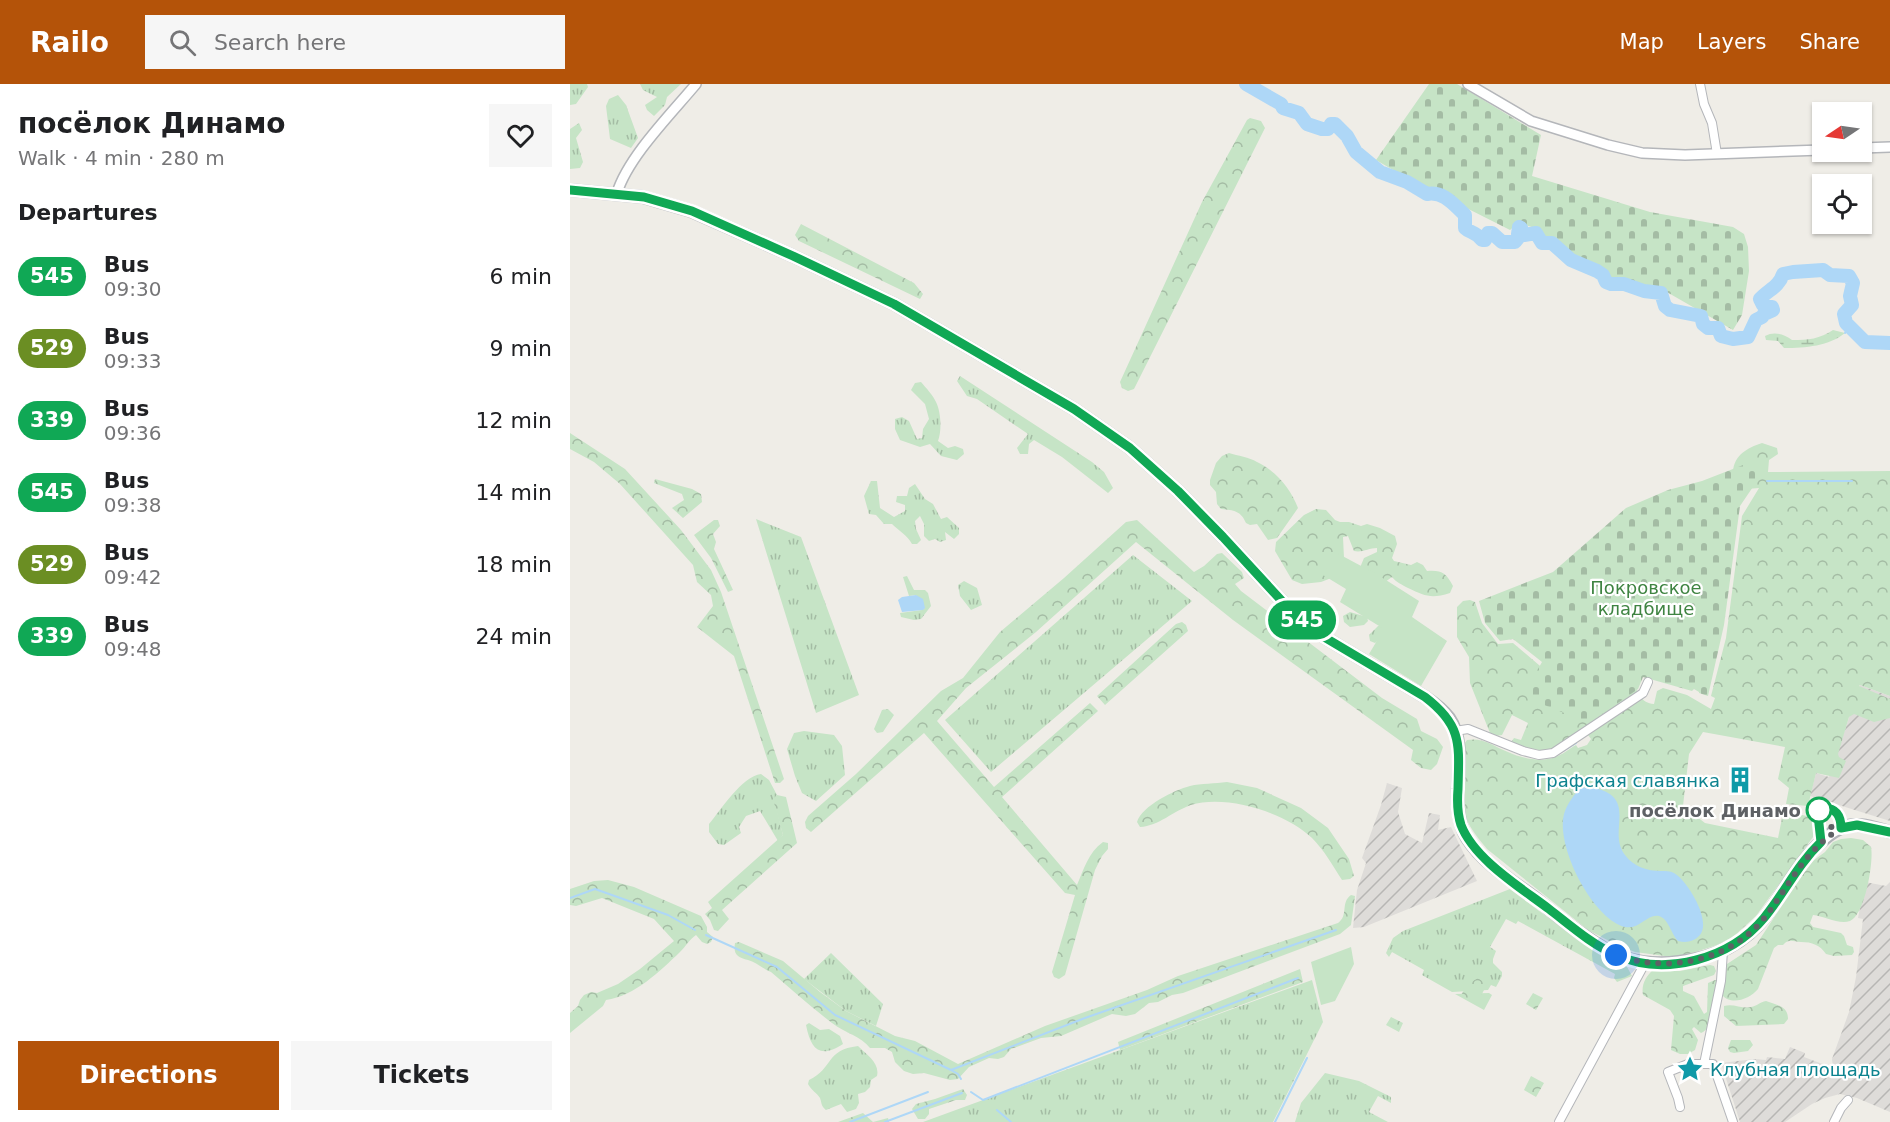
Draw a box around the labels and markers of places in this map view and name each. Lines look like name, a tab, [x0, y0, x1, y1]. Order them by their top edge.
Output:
building icon: Графская славянка	[1725, 765, 1755, 795]
place label: Графская славянка	[1535, 770, 1720, 791]
marker: посёлок Динамо	[1806, 797, 1832, 823]
place label: посёлок Динамо	[1629, 800, 1801, 821]
place icon: Клубная площадь	[1675, 1054, 1705, 1084]
place label: Клубная площадь	[1710, 1059, 1881, 1080]

